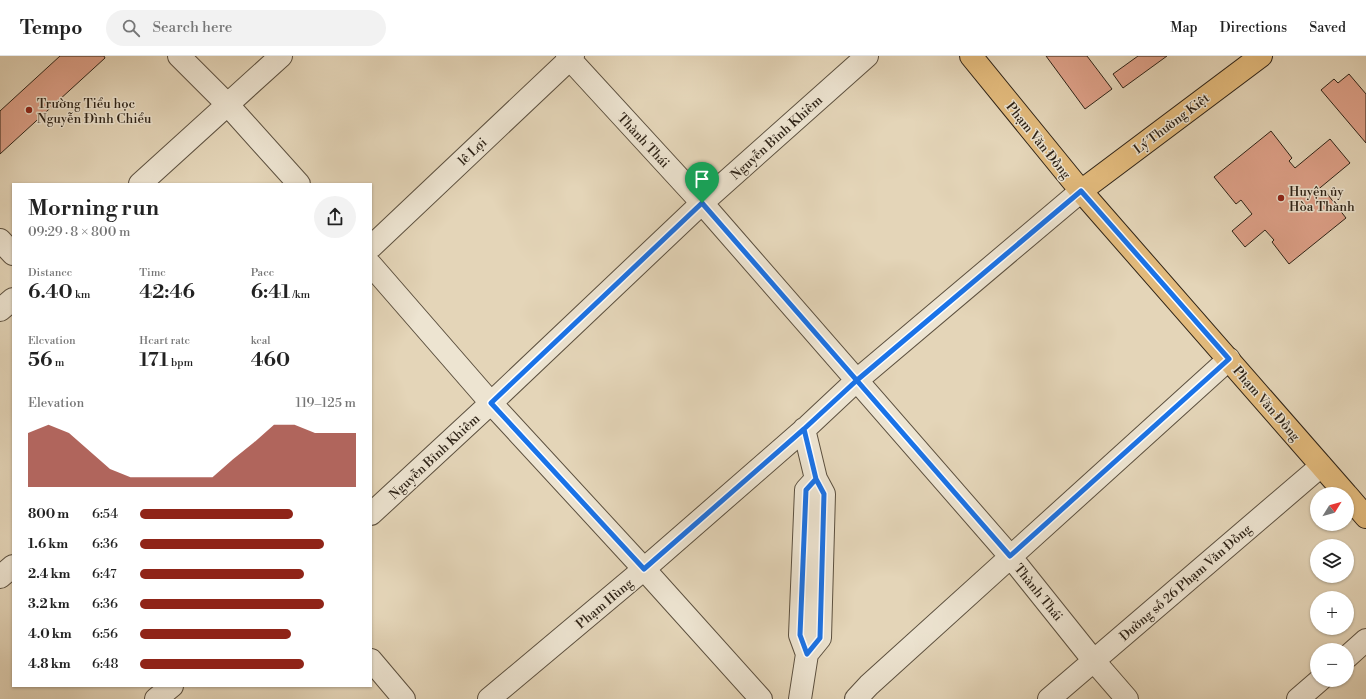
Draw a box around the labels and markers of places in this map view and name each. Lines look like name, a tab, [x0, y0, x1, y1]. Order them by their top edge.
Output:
place label: Trường Tiểu học Nguyễn Đình Chiểu	[37, 96, 152, 127]
marker: Trường Tiểu học Nguyễn Đình Chiểu	[24, 105, 34, 115]
pin	[685, 162, 719, 203]
place label: Huyện ủy Hòa Thành	[1289, 184, 1355, 215]
marker: Huyện ủy Hòa Thành	[1276, 193, 1286, 203]

